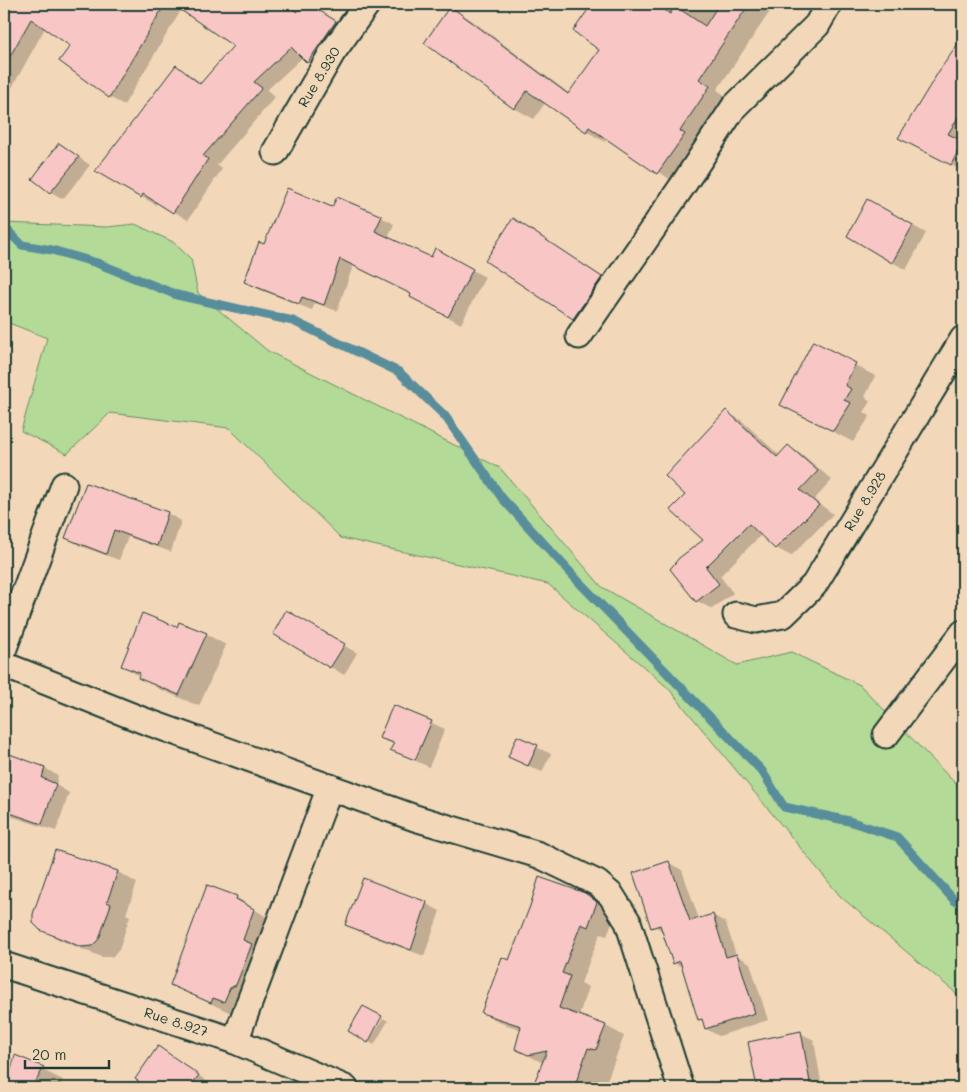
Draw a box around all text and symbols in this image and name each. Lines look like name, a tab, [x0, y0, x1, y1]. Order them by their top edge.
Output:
street label: Rue 8.930	[293, 43, 344, 111]
street label: Rue 8.928	[839, 467, 890, 534]
street label: Rue 8.927	[142, 1002, 211, 1041]
scale bar	[25, 1037, 109, 1069]
text: 20 m	[32, 1044, 66, 1064]

